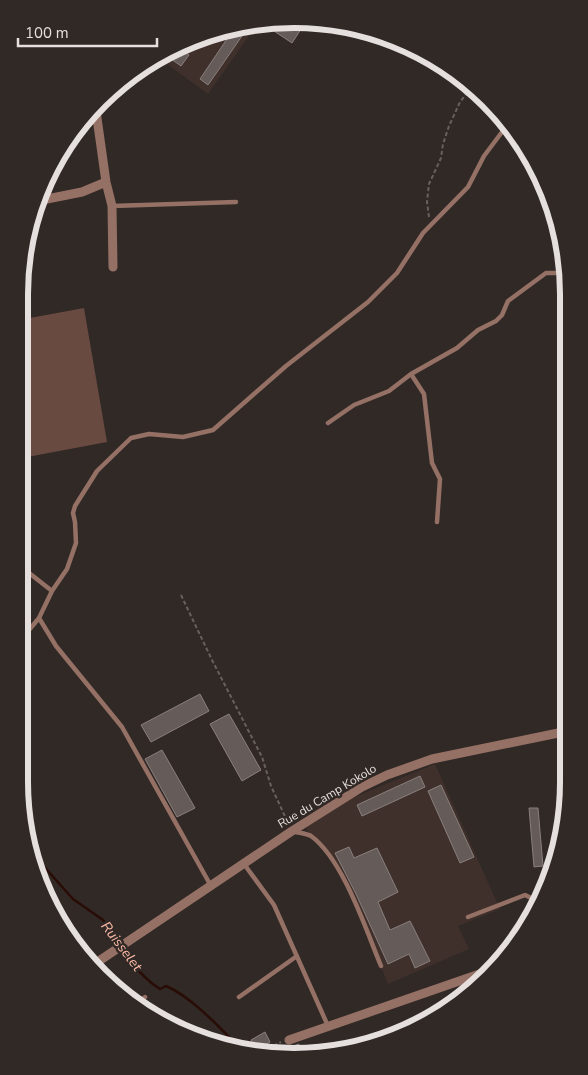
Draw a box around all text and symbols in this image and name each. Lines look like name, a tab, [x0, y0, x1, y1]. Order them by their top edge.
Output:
scale bar	[18, 15, 156, 47]
text: 100 m	[25, 23, 69, 43]
street label: Rue du Camp Kokolo	[275, 760, 380, 832]
water label: Ruisselet	[97, 917, 147, 976]

